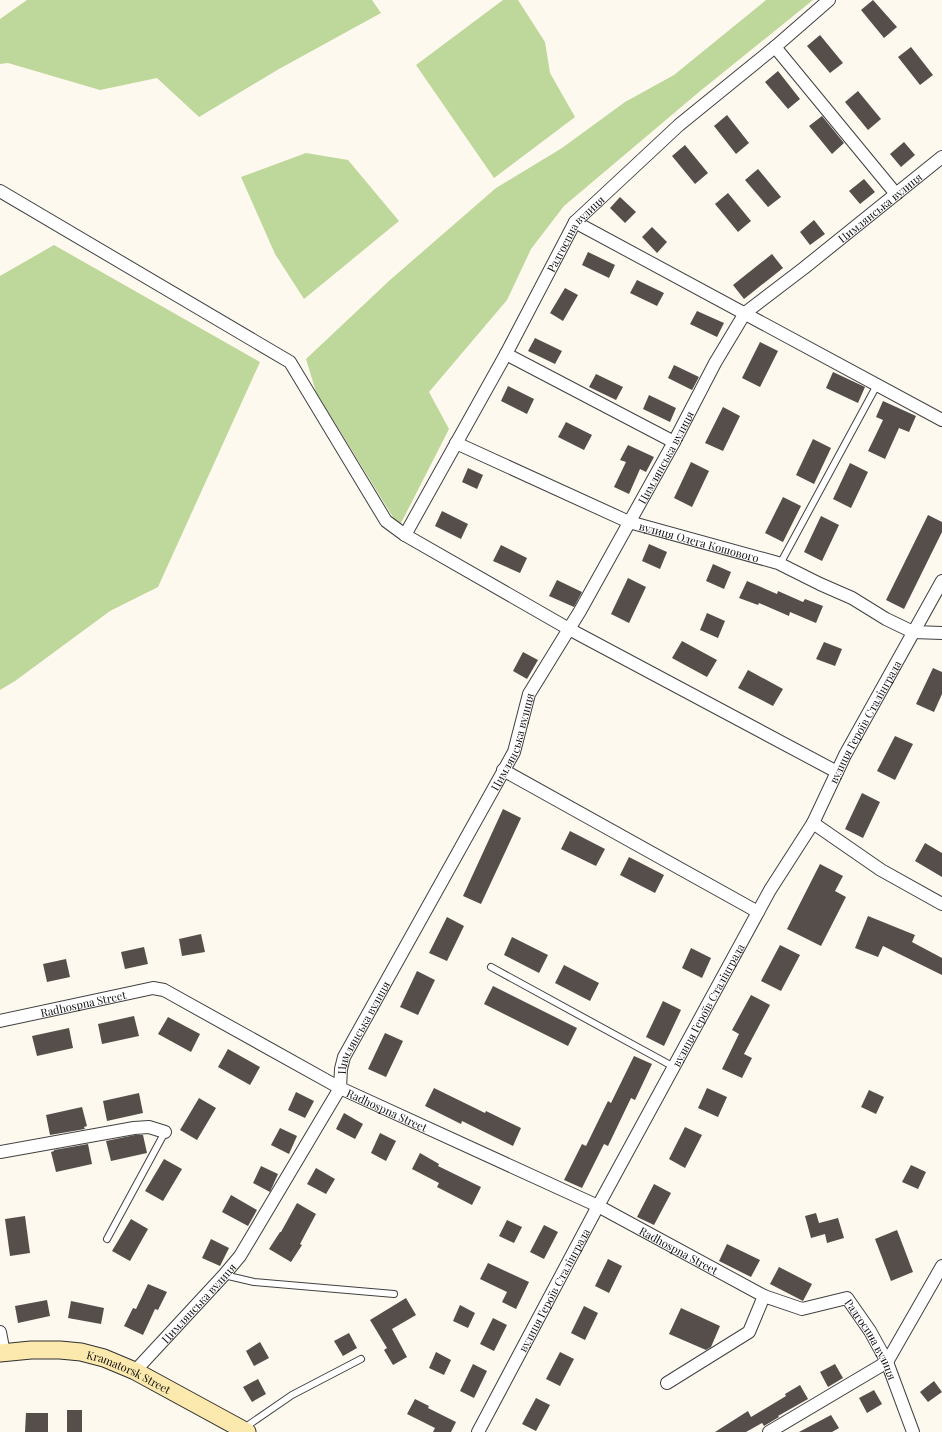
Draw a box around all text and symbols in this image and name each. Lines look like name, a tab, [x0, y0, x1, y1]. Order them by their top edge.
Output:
street label: Цимлянська вулиця	[834, 169, 925, 246]
street label: Радгоспна вулиця	[543, 191, 607, 274]
street label: Цимлянська вулиця	[634, 408, 696, 506]
street label: вулиця Олега Кошового	[638, 518, 761, 565]
street label: вулиця Героїв Сталінграда	[825, 657, 904, 786]
street label: Цимлянська вулиця	[487, 691, 537, 793]
street label: вулиця Героїв Сталінграда	[668, 940, 747, 1069]
street label: Цимлянська вулиця	[333, 978, 393, 1075]
street label: Radhospna Street	[39, 987, 127, 1020]
street label: Radhospna Street	[344, 1085, 430, 1135]
street label: Radhospna Street	[637, 1223, 721, 1277]
street label: вулиця Героїв Сталінграда	[515, 1225, 593, 1354]
street label: Цимлянська вулиця	[157, 1259, 239, 1346]
street label: Радгоспна вулиця	[842, 1295, 900, 1382]
street label: Kramatorsk Street	[85, 1346, 174, 1397]

